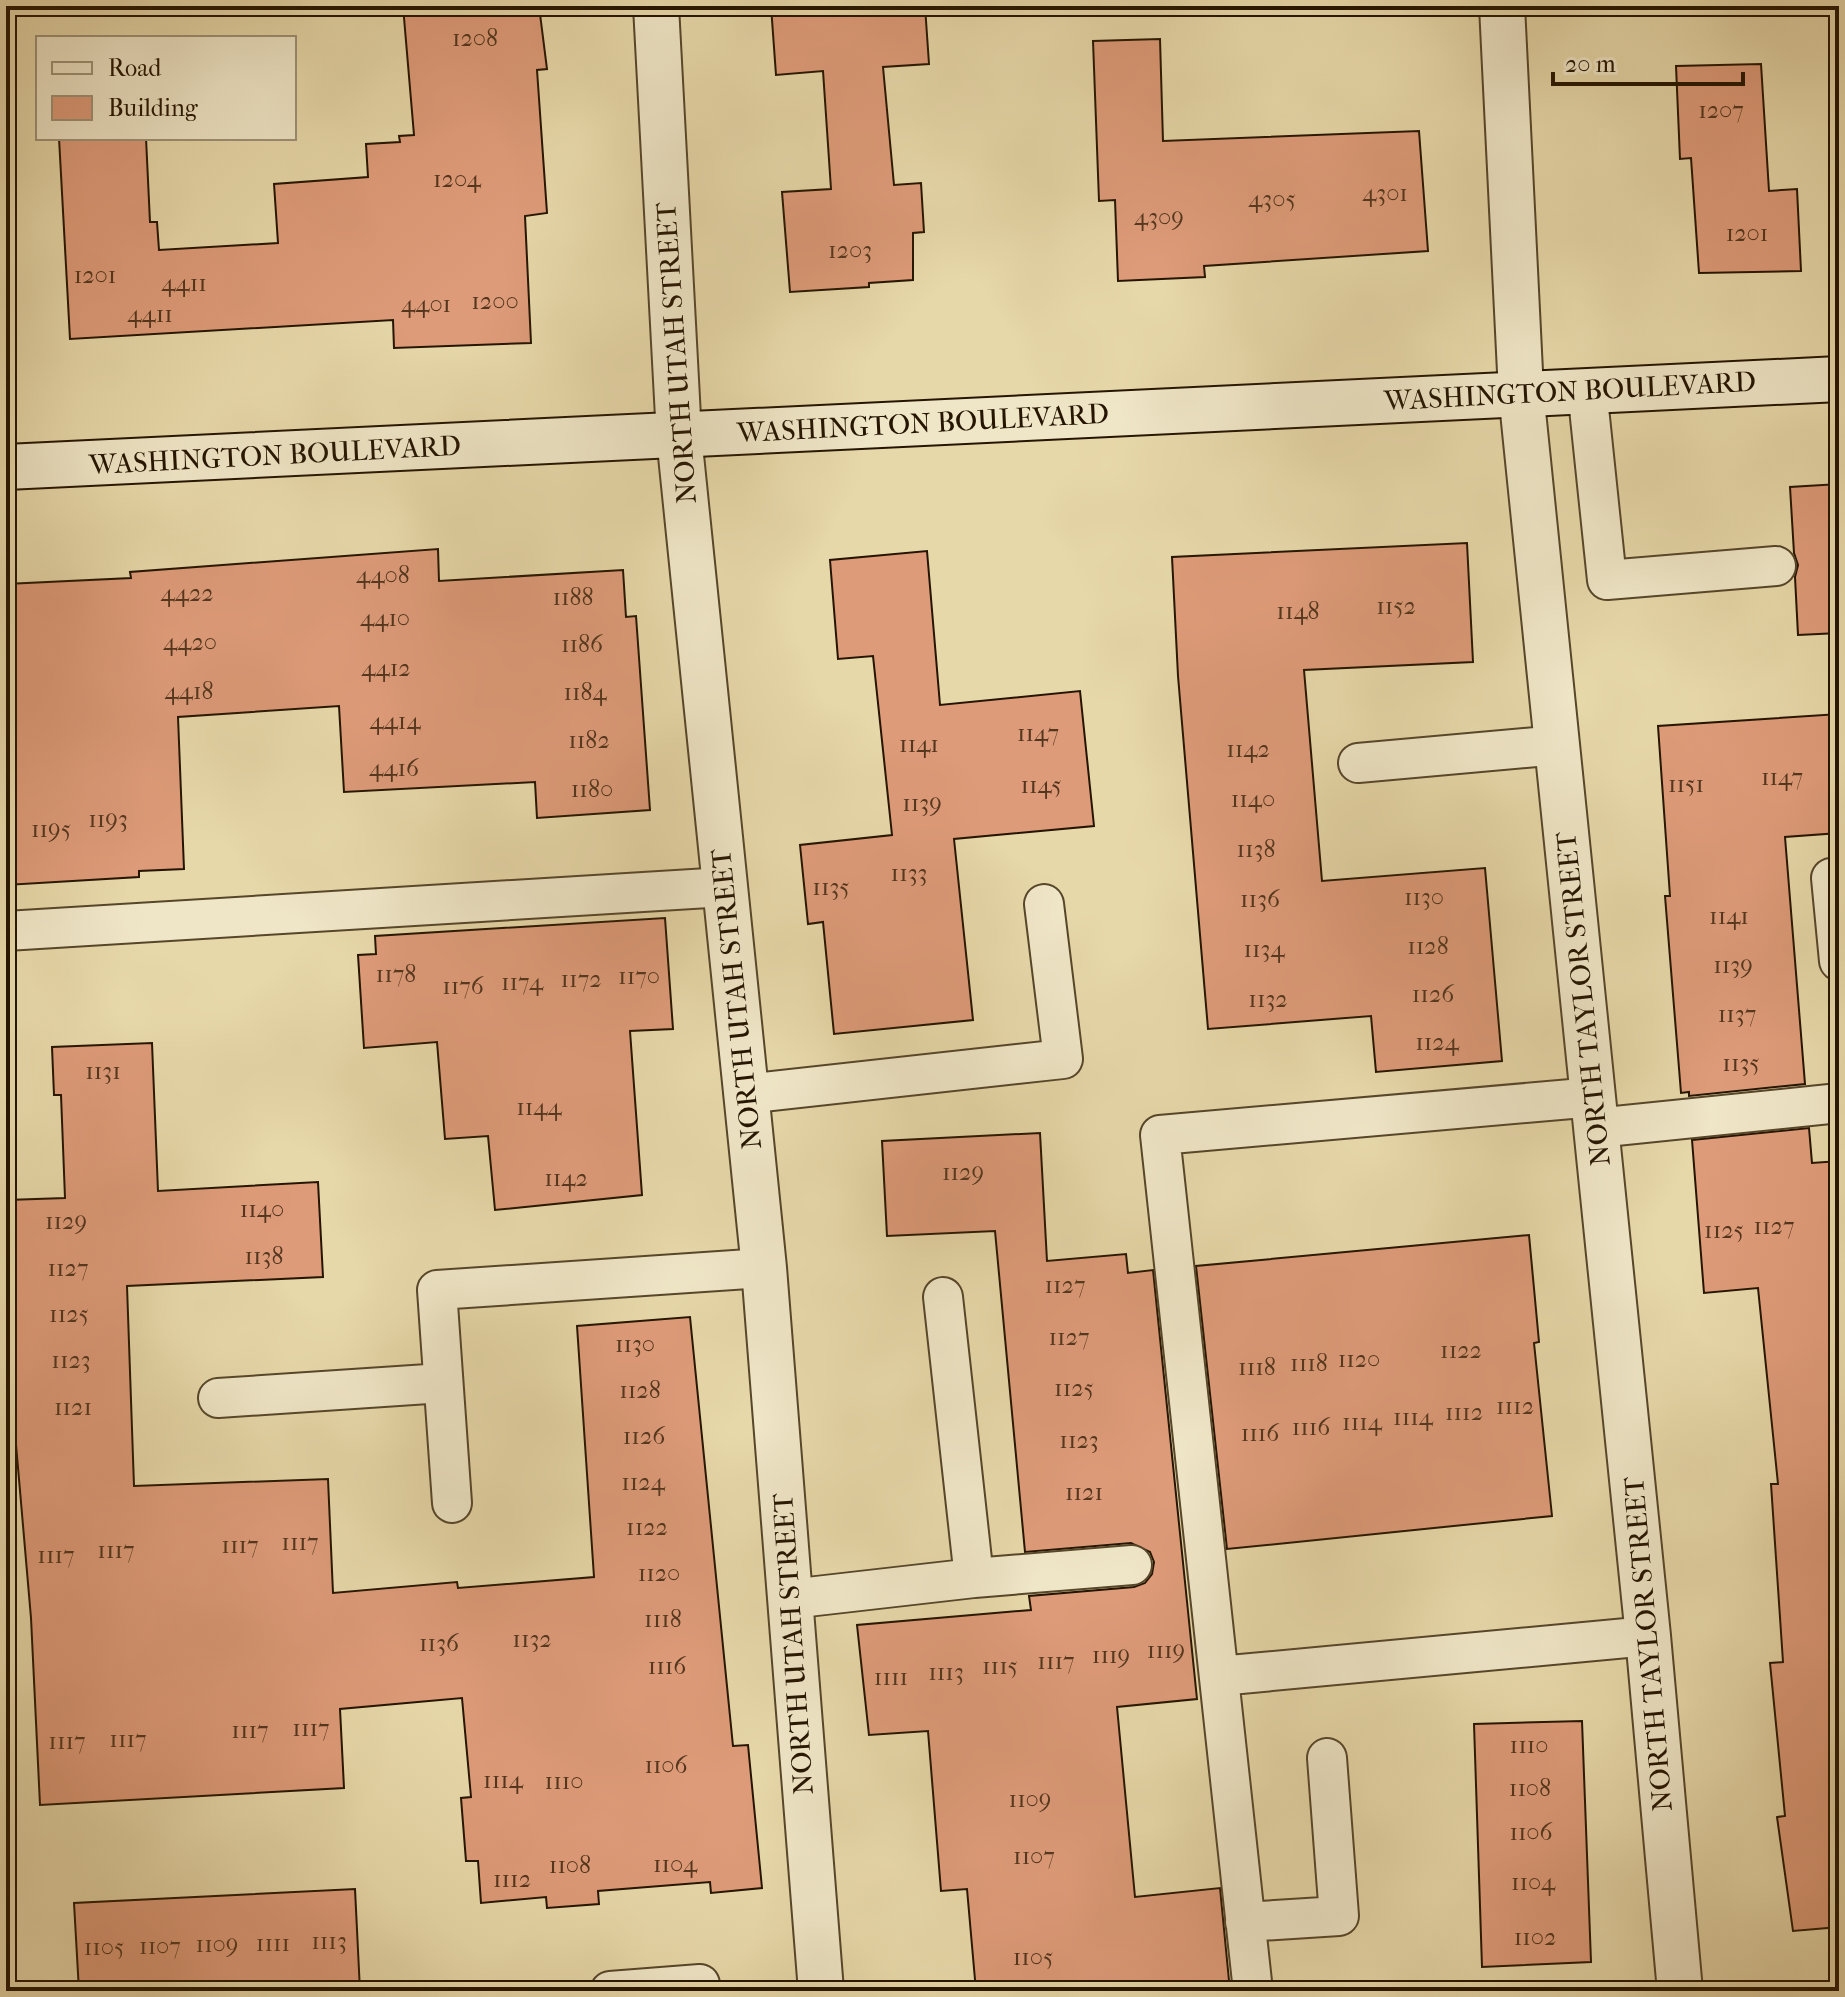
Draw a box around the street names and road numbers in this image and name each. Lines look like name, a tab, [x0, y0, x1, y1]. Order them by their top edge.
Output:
street label: NORTH UTAH STREET	[649, 200, 703, 505]
street label: WASHINGTON BOULEVARD	[1382, 365, 1757, 417]
street label: WASHINGTON BOULEVARD	[735, 397, 1110, 449]
street label: WASHINGTON BOULEVARD	[87, 429, 462, 481]
street label: NORTH TAYLOR STREET	[1549, 829, 1617, 1168]
street label: NORTH UTAH STREET	[704, 846, 768, 1151]
street label: NORTH TAYLOR STREET	[1617, 1474, 1679, 1813]
street label: NORTH UTAH STREET	[766, 1491, 820, 1796]

